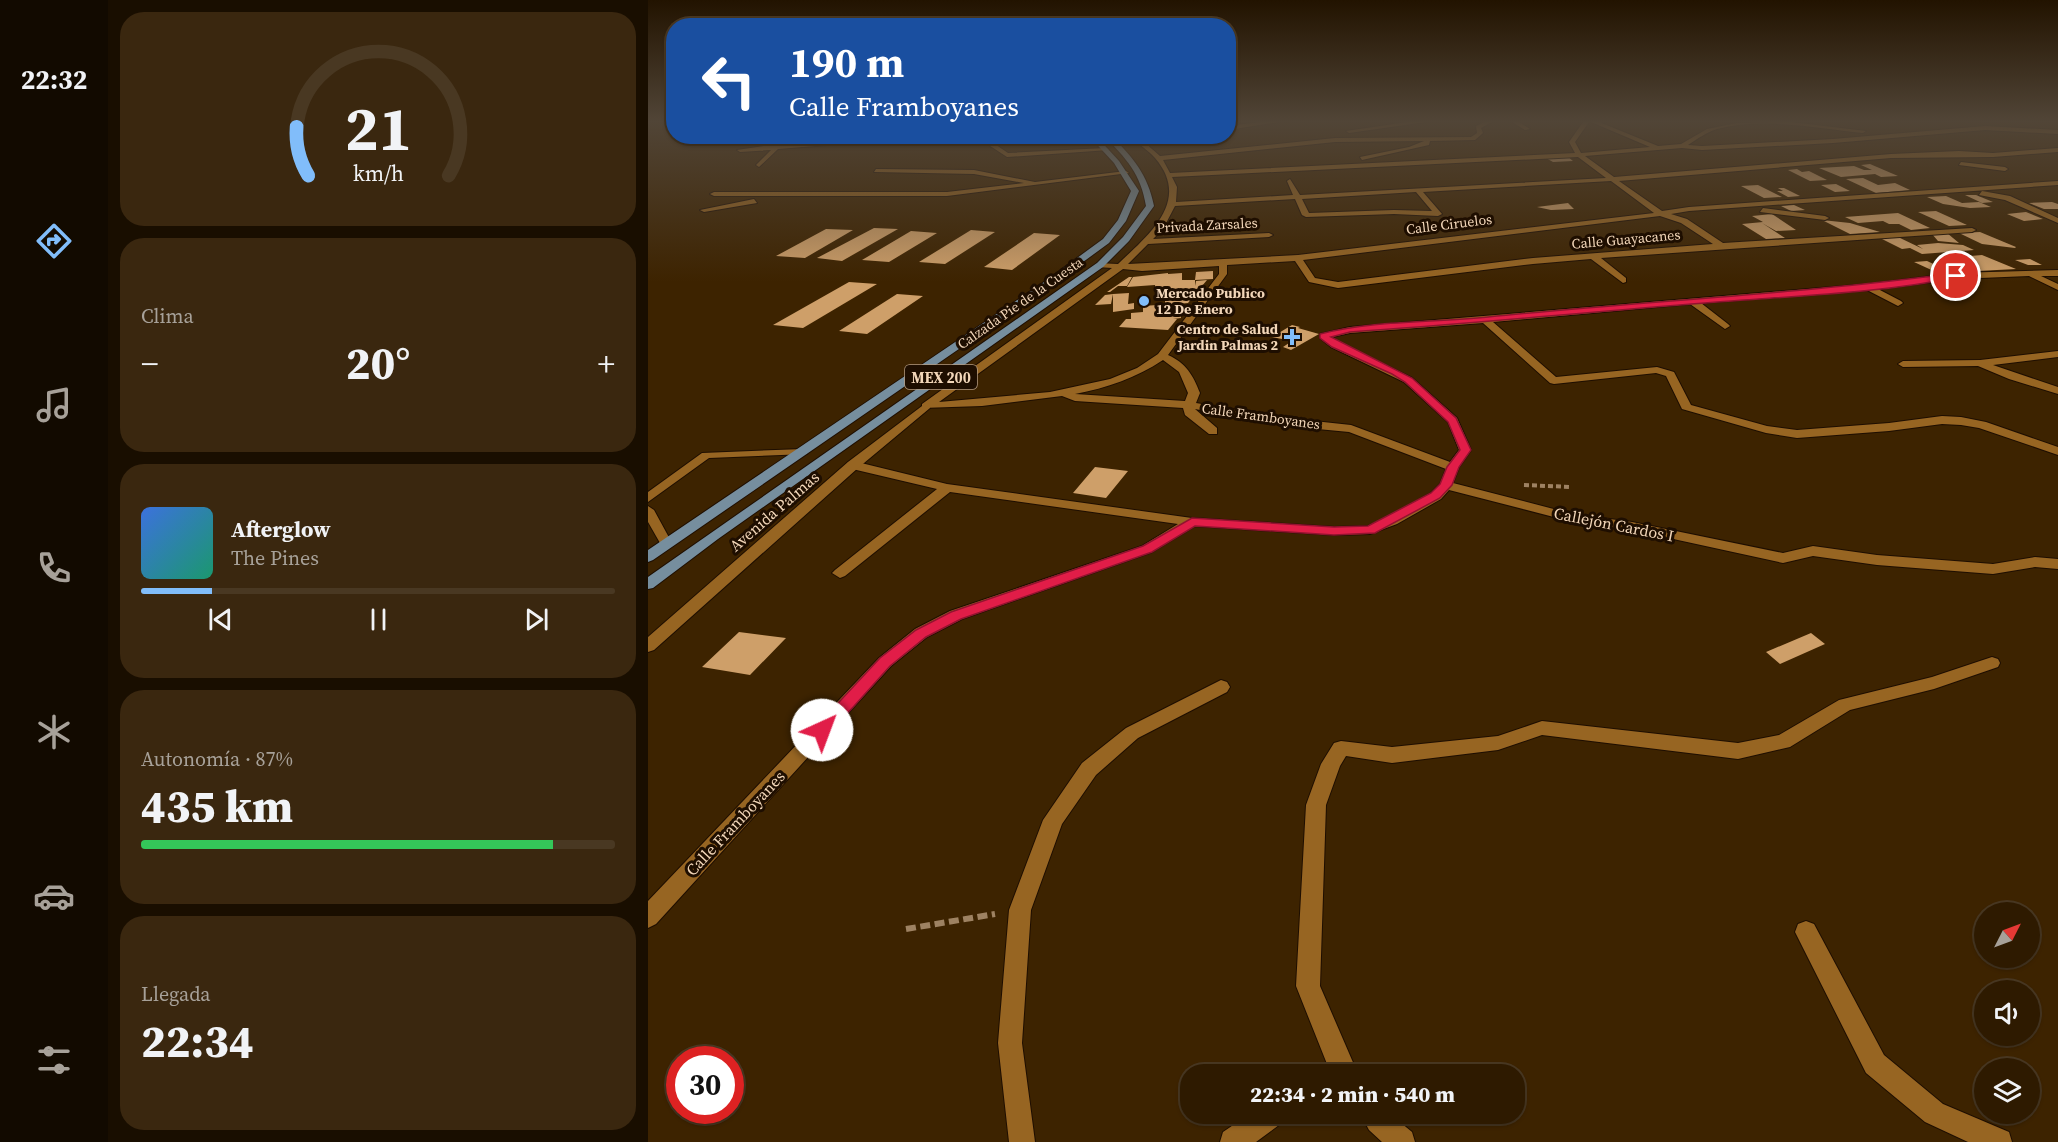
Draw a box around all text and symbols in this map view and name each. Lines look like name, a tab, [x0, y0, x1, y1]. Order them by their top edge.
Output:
text: 190 m	[789, 33, 904, 91]
icon: left	[690, 42, 768, 120]
text: 22:32	[21, 61, 87, 98]
text: 21	[344, 85, 412, 171]
text: Calle Framboyanes	[789, 88, 1019, 125]
text: km/h	[352, 159, 404, 188]
street label: Calle Ciruelos	[1405, 209, 1493, 239]
street label: Privada Zarsales	[1156, 212, 1258, 238]
icon: directions	[33, 220, 75, 262]
street label: Calle Guayacanes	[1571, 224, 1681, 254]
pin	[1930, 250, 1981, 301]
street label: Calzada Pie de la Cuesta	[953, 252, 1088, 354]
icon: arrive	[1939, 259, 1972, 292]
place label: Mercado Publico 12 De Enero	[1156, 283, 1265, 319]
marker: Mercado Publico 12 De Enero	[1137, 294, 1151, 308]
text: Clima	[141, 302, 194, 330]
place label: Centro de Salud Jardin Palmas 2	[1176, 319, 1279, 355]
marker: Centro de Salud Jardin Palmas 2	[1283, 328, 1301, 346]
text: 20°	[346, 332, 410, 394]
text: −	[141, 341, 159, 386]
text: +	[597, 341, 615, 386]
road number: MEX 200	[905, 365, 977, 389]
icon: music	[33, 384, 75, 426]
street label: Calle Framboyanes	[1201, 398, 1321, 434]
street label: Avenida Palmas	[724, 466, 824, 556]
street label: Callejón Cardos I	[1552, 502, 1676, 546]
text: Afterglow	[231, 514, 331, 544]
text: The Pines	[231, 544, 319, 572]
icon: phone	[33, 547, 75, 589]
icon: previous	[204, 603, 237, 636]
icon: pause	[362, 603, 395, 636]
icon: next	[520, 603, 553, 636]
position arrow	[790, 698, 854, 762]
icon: climate	[33, 711, 75, 753]
text: Autonomía · 87%	[141, 745, 293, 773]
street label: Calle Framboyanes	[680, 766, 790, 880]
text: 435 km	[141, 775, 293, 837]
icon: car	[33, 875, 75, 917]
north arrow	[1974, 902, 2040, 968]
map controls	[1974, 902, 2040, 1124]
text: Llegada	[141, 980, 211, 1008]
button: sound	[1974, 980, 2040, 1046]
text: 22:34	[141, 1010, 254, 1072]
icon: filters	[33, 1039, 75, 1081]
speed limit sign: 30	[666, 1046, 744, 1124]
button: layers	[1974, 1058, 2040, 1124]
text: 22:34 · 2 min · 540 m	[1250, 1079, 1455, 1109]

